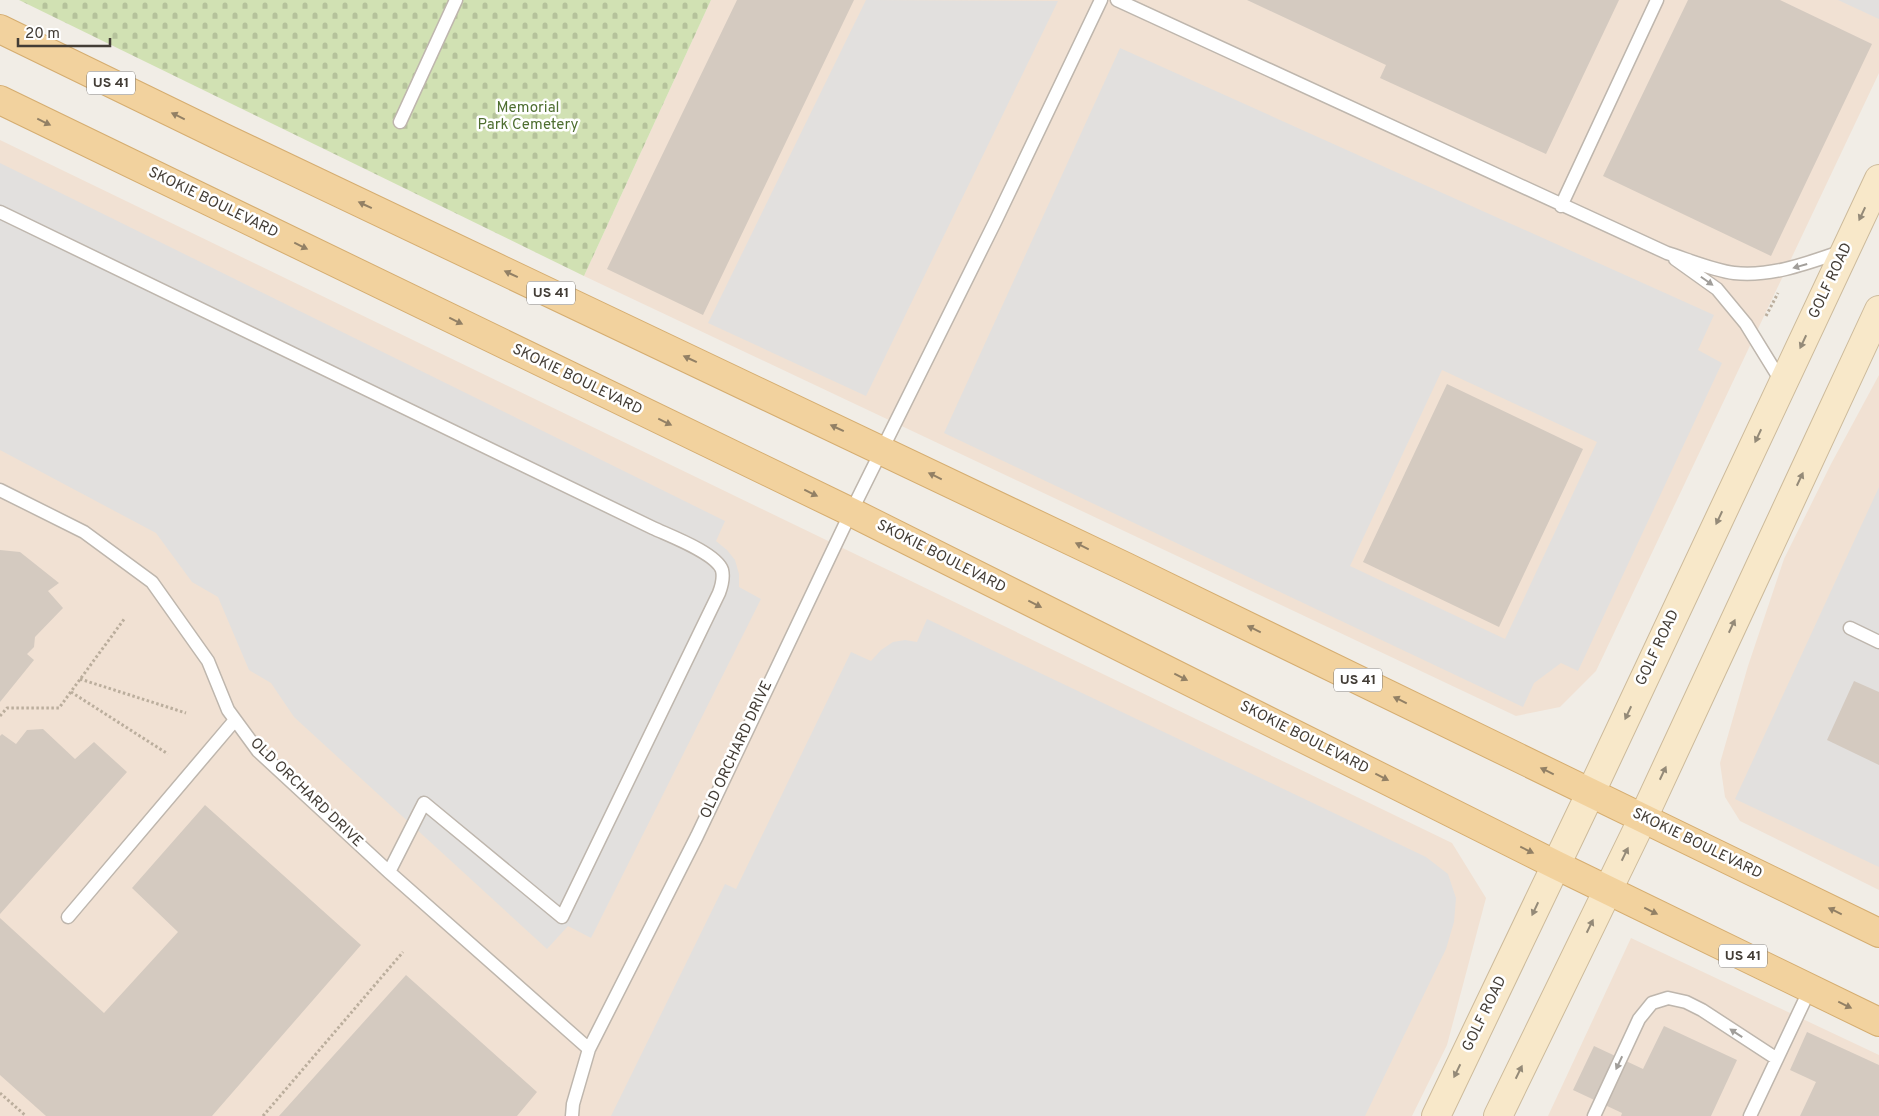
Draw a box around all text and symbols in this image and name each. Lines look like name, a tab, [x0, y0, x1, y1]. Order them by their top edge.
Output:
scale bar	[18, 15, 110, 47]
text: 20 m	[25, 25, 60, 44]
road number: US 41	[87, 72, 135, 95]
park label: Memorial Park Cemetery	[478, 99, 579, 135]
one-way arrow	[171, 112, 185, 120]
one-way arrow	[37, 118, 51, 126]
street label: SKOKIE BOULEVARD	[145, 163, 281, 243]
one-way arrow	[357, 201, 372, 209]
one-way arrow	[1858, 207, 1866, 221]
street label: GOLF ROAD	[1805, 240, 1857, 322]
one-way arrow	[293, 241, 308, 250]
one-way arrow	[1792, 262, 1807, 270]
one-way arrow	[504, 270, 519, 279]
one-way arrow	[1700, 276, 1713, 286]
road number: US 41	[527, 282, 575, 304]
one-way arrow	[449, 317, 463, 325]
one-way arrow	[1798, 334, 1807, 349]
street label: SKOKIE BOULEVARD	[509, 340, 645, 420]
one-way arrow	[683, 355, 697, 363]
one-way arrow	[658, 418, 672, 426]
one-way arrow	[830, 424, 844, 432]
one-way arrow	[1754, 429, 1762, 443]
one-way arrow	[928, 471, 942, 479]
one-way arrow	[1797, 472, 1805, 486]
one-way arrow	[804, 489, 818, 497]
one-way arrow	[1715, 511, 1723, 525]
street label: SKOKIE BOULEVARD	[873, 516, 1009, 598]
one-way arrow	[1075, 542, 1089, 550]
one-way arrow	[1028, 600, 1042, 608]
street label: GOLF ROAD	[1632, 607, 1684, 689]
one-way arrow	[1728, 619, 1736, 633]
one-way arrow	[1247, 625, 1261, 633]
road number: US 41	[1334, 668, 1382, 692]
one-way arrow	[1173, 672, 1188, 681]
street label: OLD ORCHARD DRIVE	[697, 678, 777, 822]
one-way arrow	[1393, 696, 1408, 704]
street label: SKOKIE BOULEVARD	[1236, 697, 1372, 779]
one-way arrow	[1623, 706, 1631, 720]
street label: OLD ORCHARD DRIVE	[245, 734, 367, 852]
one-way arrow	[1660, 766, 1668, 780]
one-way arrow	[1540, 767, 1554, 775]
one-way arrow	[1375, 774, 1389, 782]
street label: SKOKIE BOULEVARD	[1629, 804, 1765, 884]
one-way arrow	[1520, 846, 1535, 854]
one-way arrow	[1621, 847, 1629, 861]
one-way arrow	[1531, 901, 1540, 916]
one-way arrow	[1644, 907, 1658, 915]
one-way arrow	[1828, 907, 1842, 915]
one-way arrow	[1586, 919, 1594, 933]
road number: US 41	[1719, 944, 1767, 968]
street label: GOLF ROAD	[1459, 973, 1511, 1055]
one-way arrow	[1838, 1002, 1852, 1010]
one-way arrow	[1729, 1028, 1743, 1037]
one-way arrow	[1614, 1056, 1622, 1070]
one-way arrow	[1453, 1064, 1461, 1078]
one-way arrow	[1515, 1065, 1523, 1079]

